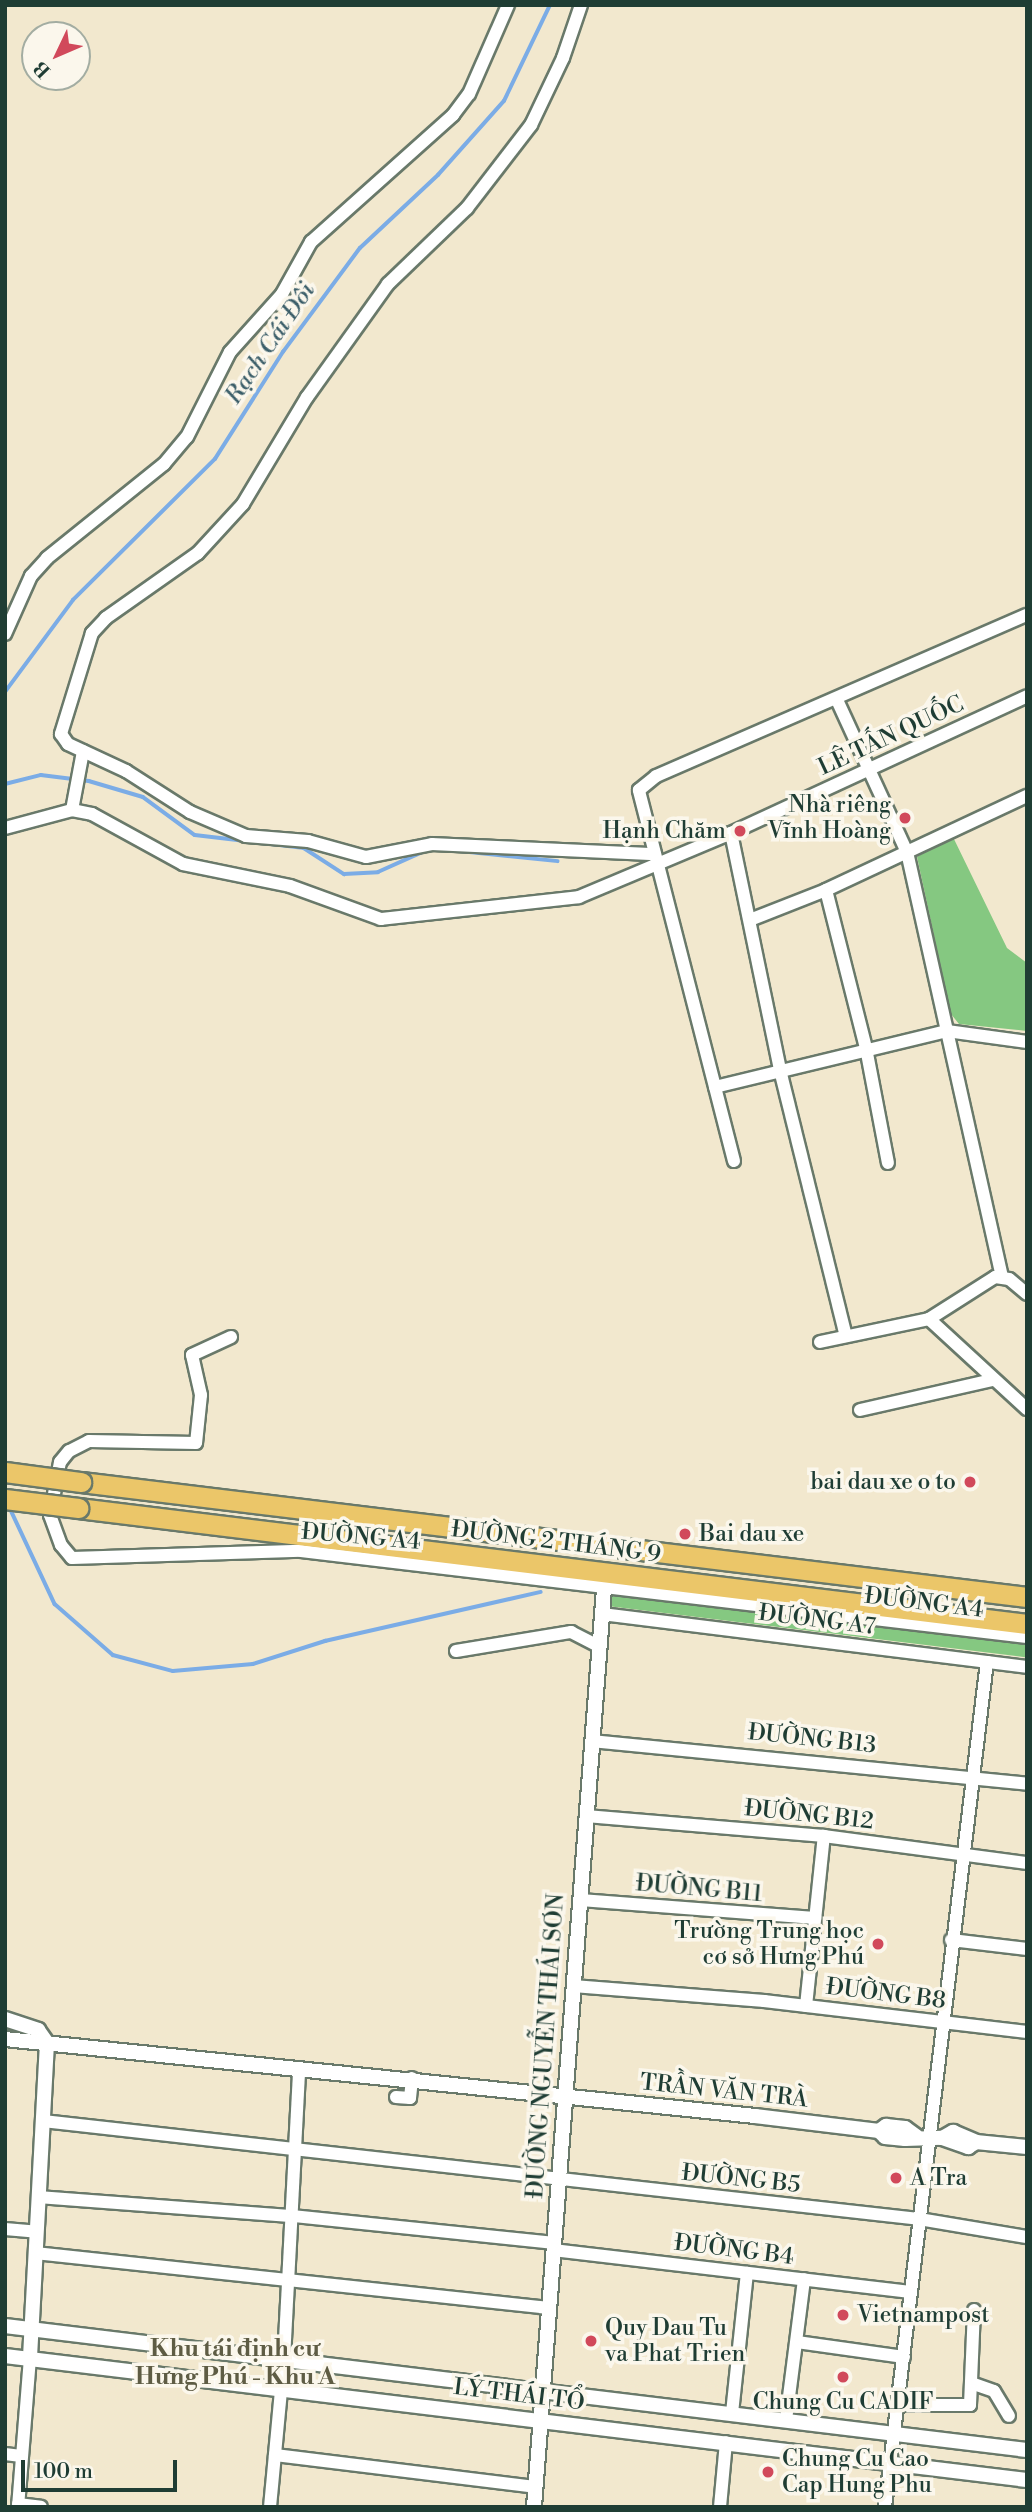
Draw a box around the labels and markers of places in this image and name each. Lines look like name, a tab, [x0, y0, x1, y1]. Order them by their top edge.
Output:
place label: Nhà riêng Vĩnh Hoàng	[768, 791, 891, 845]
marker: Nhà riêng Vĩnh Hoàng	[897, 810, 913, 826]
place label: Hạnh Chăm	[602, 817, 726, 845]
marker: Hạnh Chăm	[732, 823, 748, 839]
place label: bai dau xe o to	[810, 1468, 956, 1496]
marker: bai dau xe o to	[962, 1474, 978, 1490]
place label: Bai dau xe	[699, 1520, 804, 1548]
marker: Bai dau xe	[677, 1526, 693, 1542]
place label: Trường Trung học cơ sở Hưng Phú	[674, 1917, 864, 1971]
marker: Trường Trung học cơ sở Hưng Phú	[870, 1936, 886, 1952]
place label: A Tra	[910, 2164, 967, 2192]
marker: A Tra	[888, 2170, 904, 2186]
place label: Vietnampost	[857, 2301, 990, 2329]
marker: Vietnampost	[835, 2307, 851, 2323]
place label: Quy Dau Tu va Phat Trien	[605, 2314, 745, 2368]
marker: Quy Dau Tu va Phat Trien	[583, 2333, 599, 2349]
marker: Chung Cu CADIF	[835, 2369, 851, 2385]
place label: Chung Cu CADIF	[753, 2388, 933, 2416]
place label: Chung Cu Cao Cap Hung Phu	[782, 2445, 932, 2499]
marker: Chung Cu Cao Cap Hung Phu	[760, 2464, 776, 2480]

